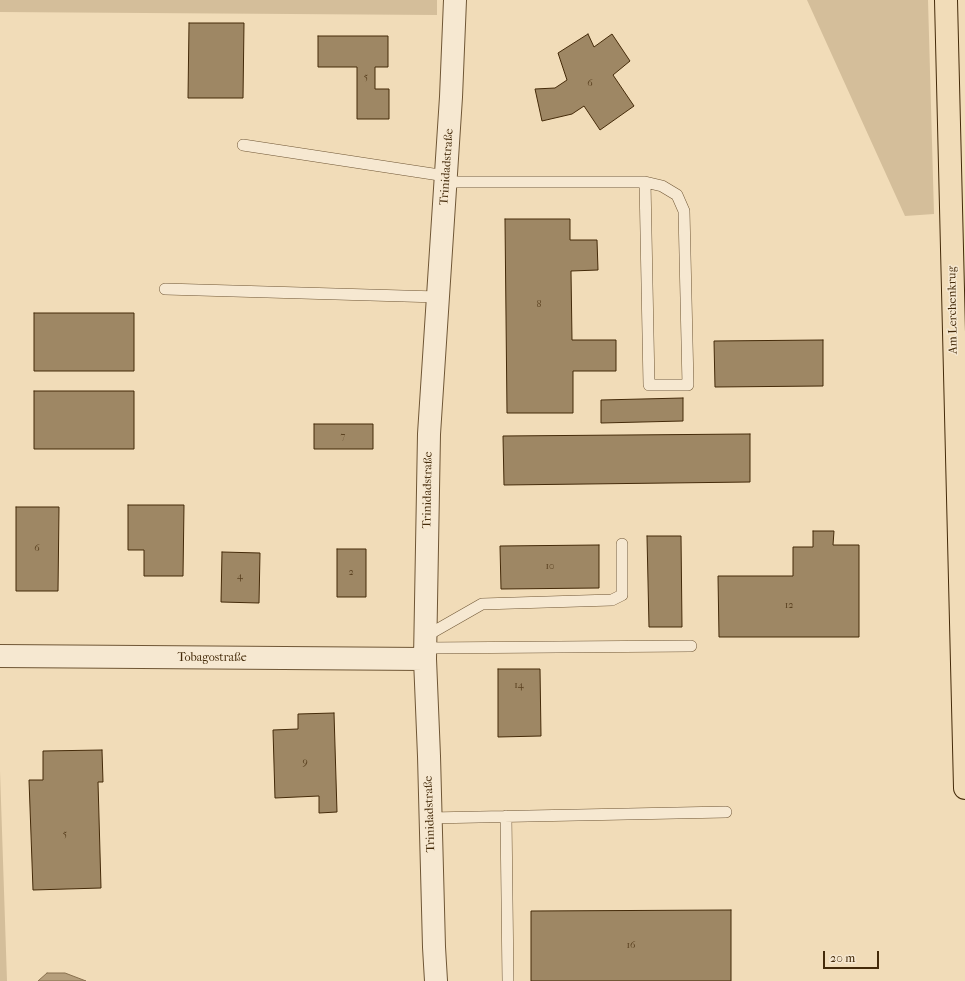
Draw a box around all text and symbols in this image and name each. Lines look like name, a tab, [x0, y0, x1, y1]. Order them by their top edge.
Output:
house number: 5	[364, 72, 368, 84]
house number: 6	[587, 78, 593, 90]
street label: Trinidadstraße	[437, 128, 457, 206]
street label: Am Lerchenkrug	[945, 266, 961, 354]
house number: 8	[536, 299, 542, 311]
house number: 7	[341, 431, 345, 443]
street label: Trinidadstraße	[420, 451, 436, 529]
house number: 6	[34, 543, 40, 555]
house number: 10	[545, 561, 555, 573]
house number: 2	[348, 567, 354, 579]
house number: 4	[237, 571, 243, 583]
house number: 12	[785, 600, 793, 612]
street label: Tobagostraße	[177, 651, 247, 665]
house number: 14	[514, 680, 524, 692]
house number: 9	[302, 757, 308, 769]
street label: Trinidadstraße	[421, 775, 439, 853]
house number: 5	[63, 829, 67, 841]
house number: 16	[627, 940, 635, 952]
scale bar	[825, 943, 881, 969]
text: 20 m	[830, 951, 855, 965]

